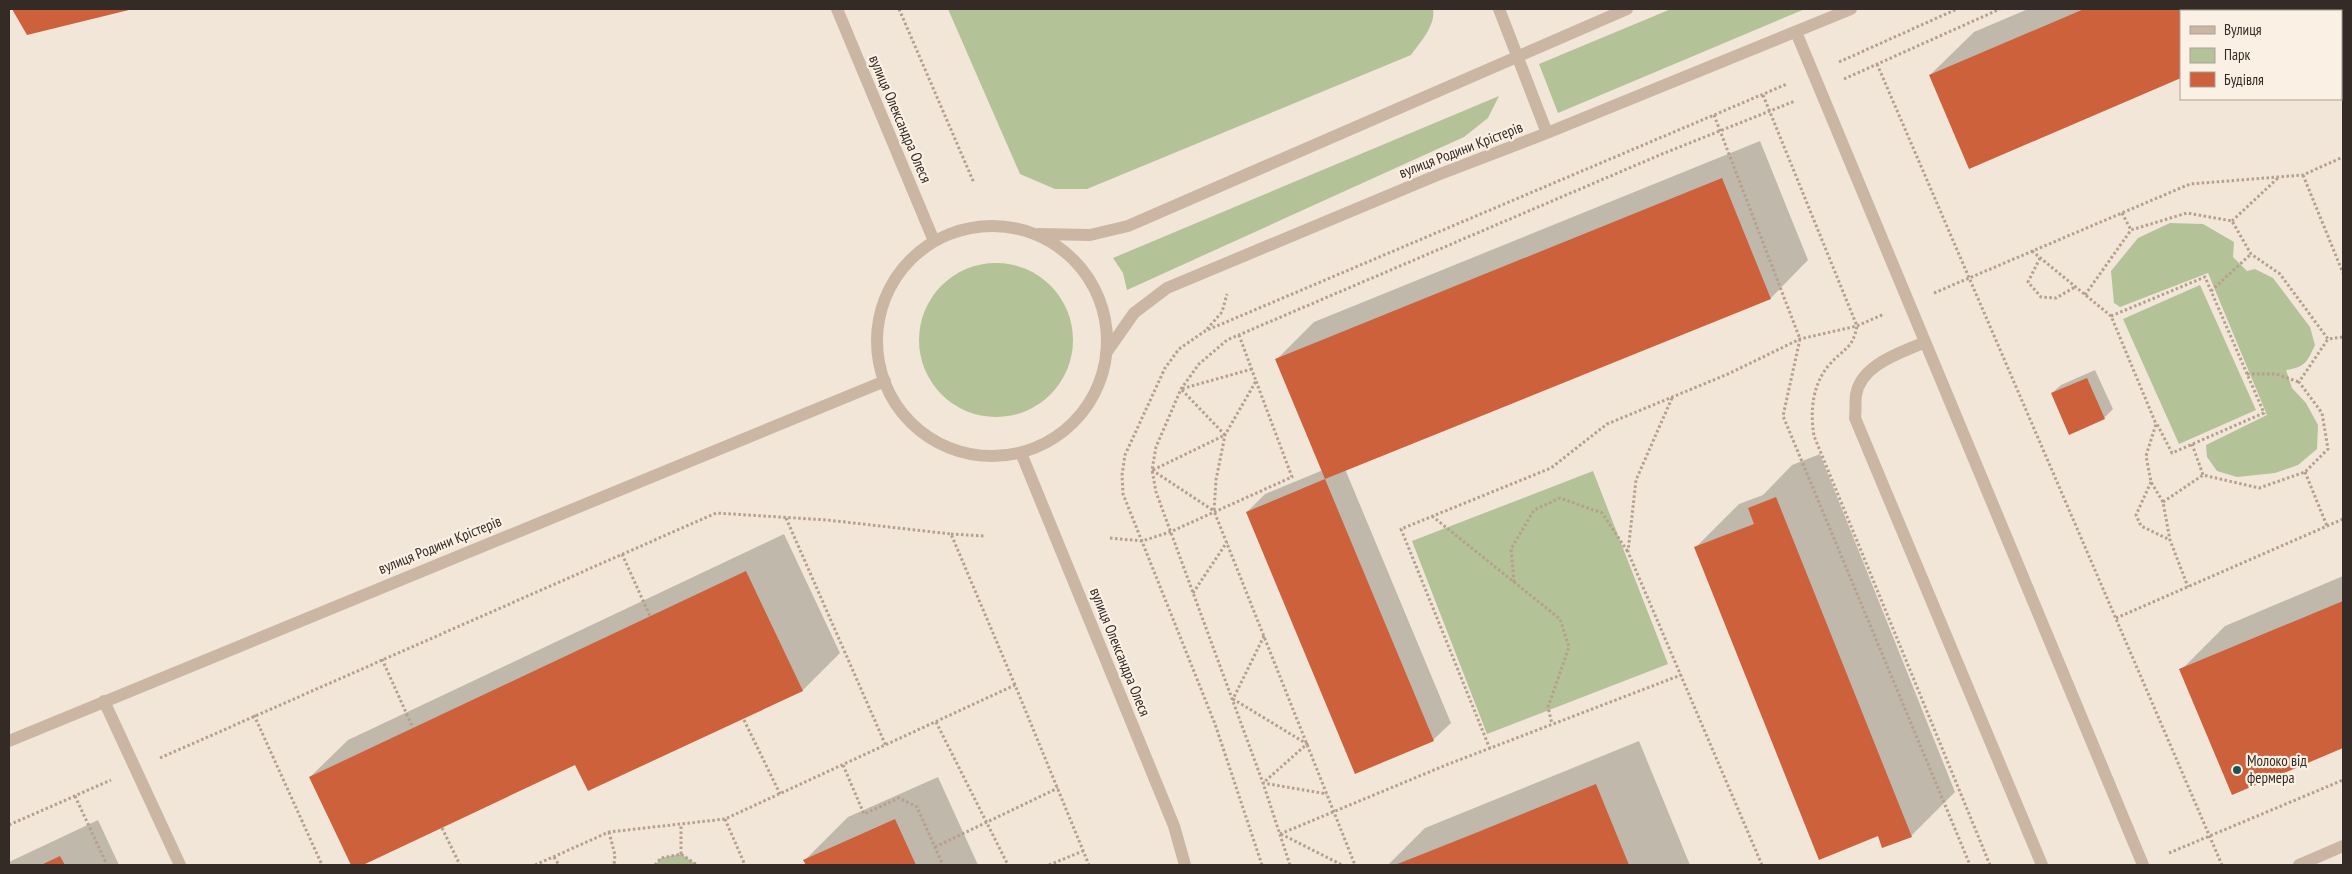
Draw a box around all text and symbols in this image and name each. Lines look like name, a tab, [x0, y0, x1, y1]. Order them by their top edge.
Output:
legend	[2180, 10, 2342, 100]
text: Вулиця	[2224, 20, 2262, 39]
text: Парк	[2224, 45, 2250, 64]
street label: вулиця Олександра Олеся	[865, 52, 936, 186]
text: Будівля	[2224, 70, 2264, 89]
street label: вулиця Родини Крістерів	[1396, 117, 1525, 182]
street label: вулиця Родини Крістерів	[375, 511, 504, 578]
street label: вулиця Олександра Олеся	[1086, 585, 1155, 719]
place label: Молоко від фермера	[2247, 751, 2307, 787]
marker: Молоко від фермера	[2231, 764, 2243, 776]

